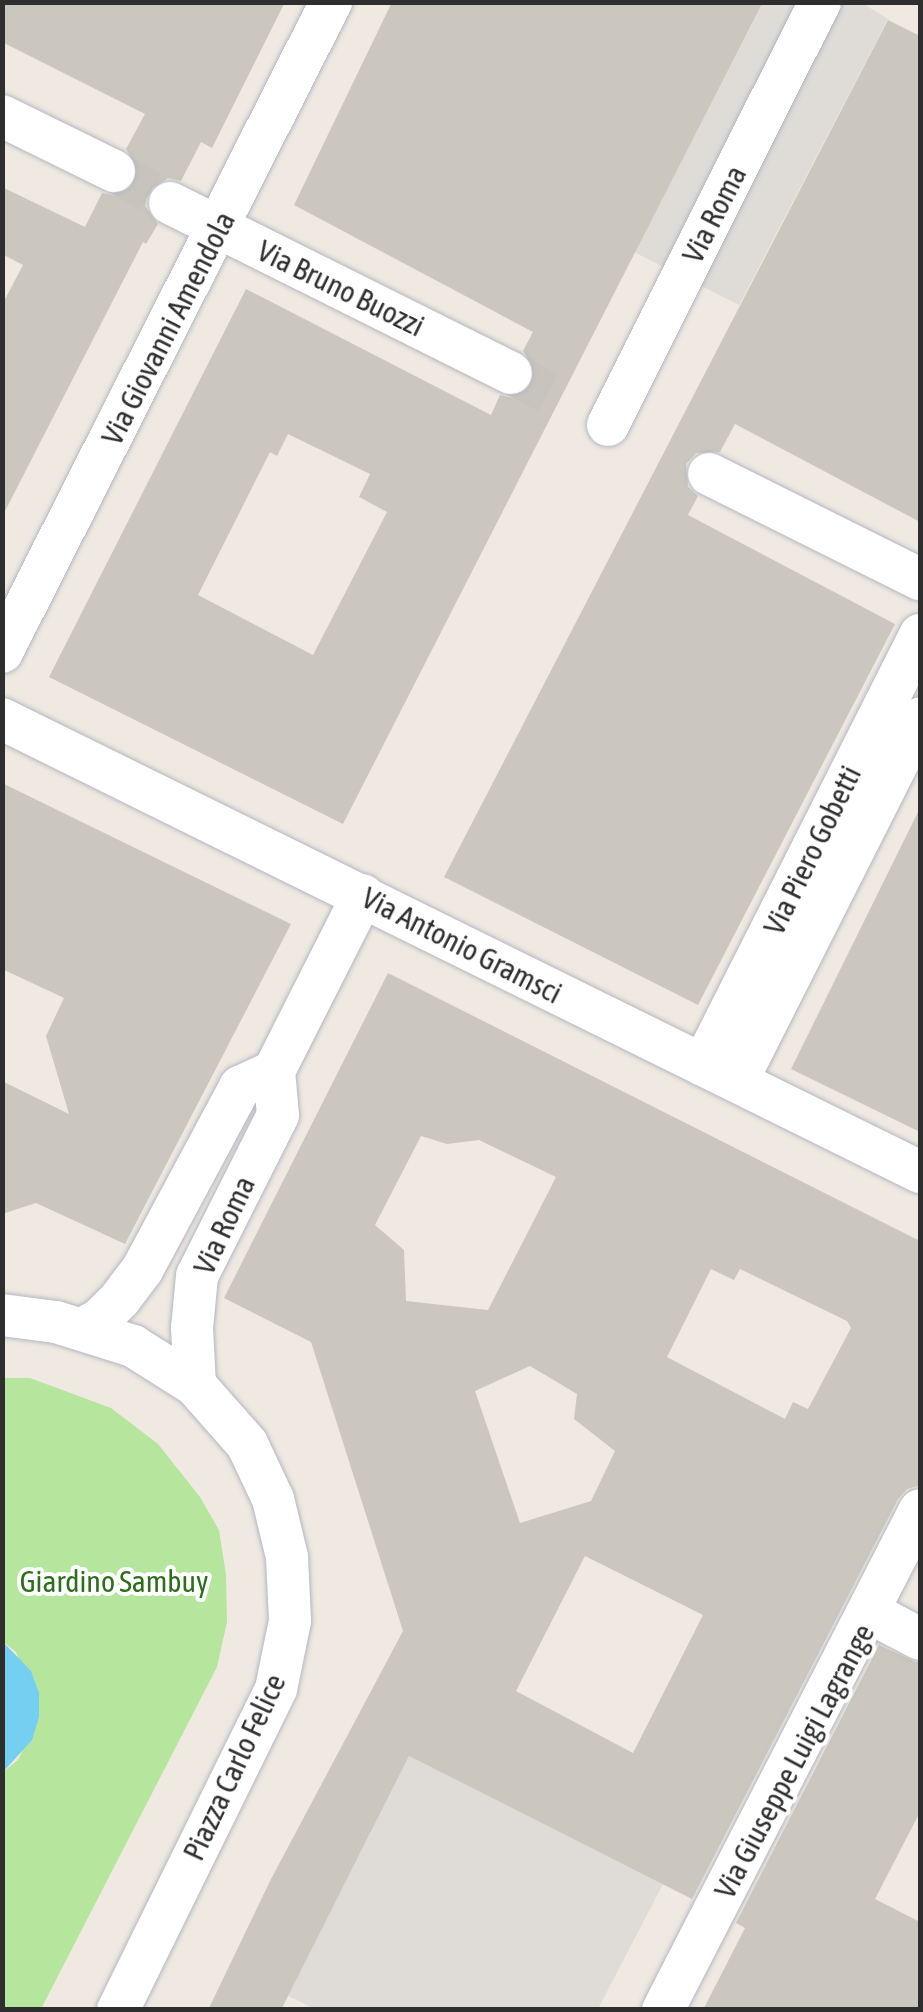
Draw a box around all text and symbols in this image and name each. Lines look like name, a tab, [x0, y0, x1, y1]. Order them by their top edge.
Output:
street label: Via Roma	[674, 159, 754, 269]
street label: Via Giovanni Amendola	[94, 205, 242, 451]
street label: Via Bruno Buozzi	[252, 232, 430, 344]
street label: Via Piero Gobetti	[756, 760, 868, 940]
street label: Via Antonio Gramsci	[356, 879, 568, 1011]
street label: Via Roma	[186, 1170, 262, 1280]
park label: Giardino Sambuy	[20, 1563, 208, 1599]
street label: Via Giuseppe Luigi Lagrange	[706, 1618, 882, 1904]
street label: Piazza Carlo Felice	[175, 1668, 293, 1866]

